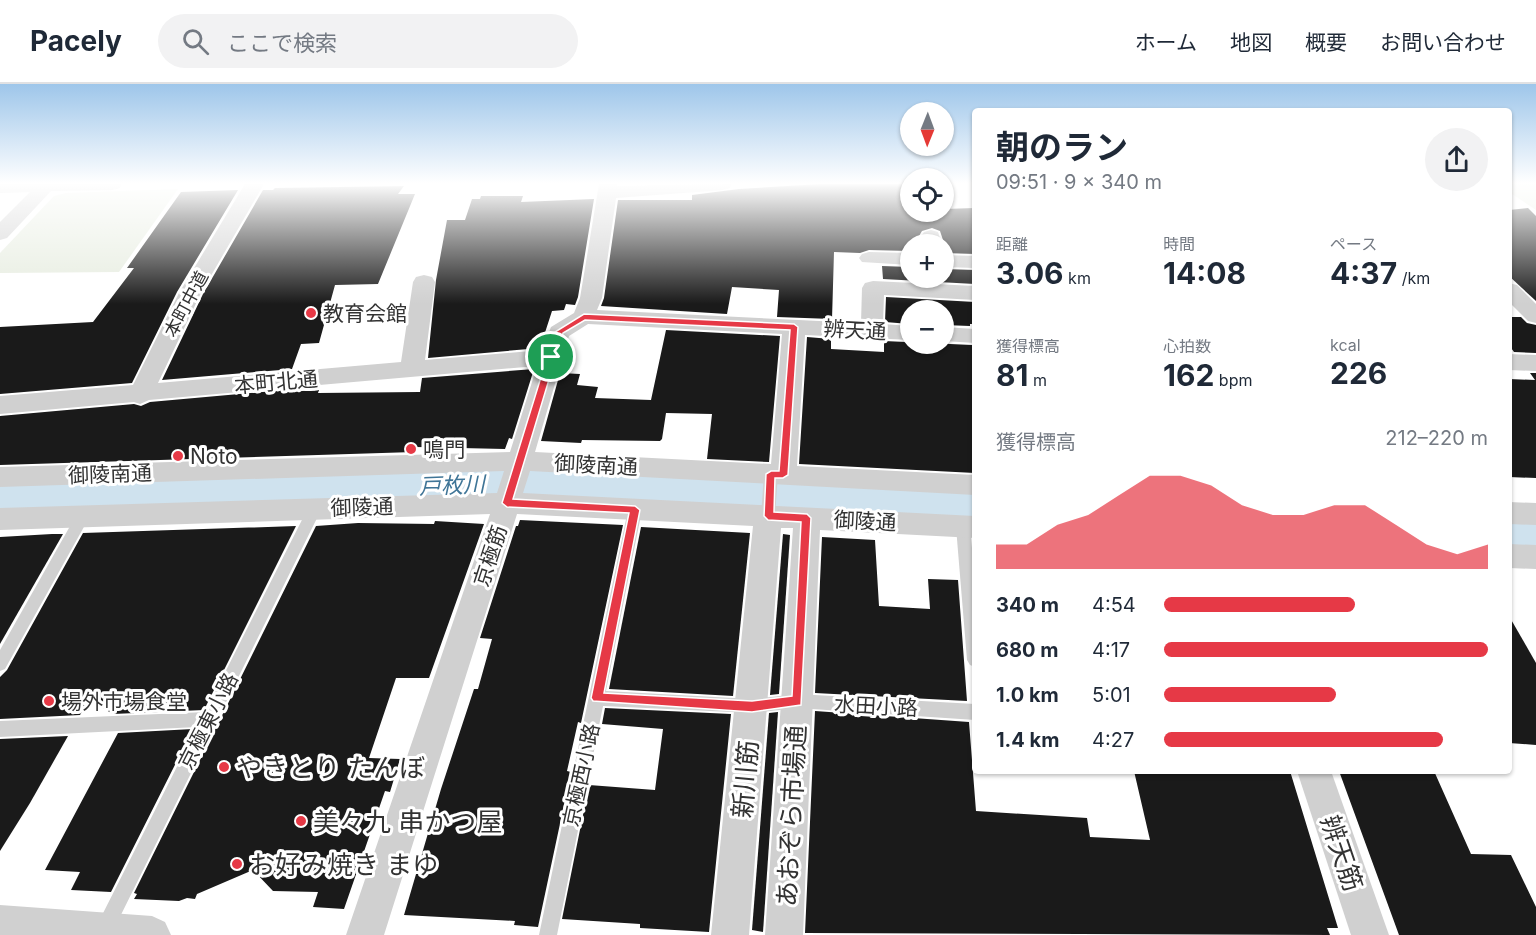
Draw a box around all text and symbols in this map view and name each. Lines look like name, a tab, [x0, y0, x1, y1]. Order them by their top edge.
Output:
search box	[158, 14, 578, 68]
text: Pacely	[30, 24, 122, 58]
icon: search	[179, 25, 212, 58]
text: ここで検索	[227, 30, 337, 56]
text: ホーム	[1135, 30, 1197, 55]
text: 地図	[1230, 30, 1272, 55]
text: 概要	[1305, 30, 1347, 55]
text: お問い合わせ	[1380, 30, 1506, 55]
north arrow	[900, 102, 954, 156]
map controls	[900, 102, 954, 354]
text: 朝のラン	[996, 127, 1128, 167]
button: share	[1425, 128, 1488, 191]
button: locate	[900, 168, 954, 222]
text: 09:51 · 9 × 340 m	[996, 170, 1162, 194]
button: +	[900, 234, 954, 288]
text: 距離	[996, 234, 1028, 254]
text: 時間	[1163, 234, 1195, 254]
text: ペース	[1330, 234, 1377, 254]
text: 3.06	[996, 255, 1064, 291]
text: 14:08	[1163, 255, 1246, 291]
text: 4:37	[1330, 255, 1397, 291]
street label: 本町中道	[160, 267, 212, 341]
text: km	[1064, 268, 1091, 288]
text: /km	[1397, 268, 1430, 288]
button: −	[900, 300, 954, 354]
place label: 教育会館	[323, 301, 407, 326]
marker: 教育会館	[304, 306, 318, 320]
street label: 辨天通	[823, 316, 887, 344]
pin	[525, 331, 576, 382]
text: kcal	[1330, 335, 1361, 355]
text: 獲得標高	[996, 336, 1060, 356]
text: 心拍数	[1163, 336, 1211, 356]
icon: arrive	[534, 340, 567, 373]
text: 226	[1330, 355, 1387, 391]
text: 81	[996, 357, 1028, 393]
text: 162	[1163, 357, 1214, 393]
street label: 本町北通	[233, 366, 319, 398]
text: m	[1028, 370, 1047, 390]
text: bpm	[1214, 370, 1252, 390]
text: 212–220 m	[1385, 426, 1488, 450]
text: 獲得標高	[996, 430, 1076, 454]
place label: 鳴門	[423, 437, 465, 462]
marker: 鳴門	[404, 442, 418, 456]
place label: Noto	[190, 444, 238, 469]
marker: Noto	[171, 449, 185, 463]
street label: 御陵南通	[553, 450, 639, 480]
street label: 御陵南通	[68, 460, 152, 488]
water label: 戸枚川	[419, 471, 487, 499]
street label: 御陵通	[330, 493, 394, 521]
street label: 御陵通	[833, 507, 897, 535]
street label: 京極筋	[468, 522, 512, 590]
text: 340 m	[996, 593, 1059, 617]
text: 4:54	[1092, 593, 1136, 617]
text: 680 m	[996, 638, 1058, 662]
text: 4:17	[1092, 638, 1130, 662]
street label: 京極東小路	[173, 669, 243, 773]
text: 1.0 km	[996, 683, 1059, 707]
text: 5:01	[1092, 683, 1131, 707]
place label: 場外市場食堂	[61, 689, 187, 714]
street label: 水田小路	[833, 691, 919, 721]
marker: 場外市場食堂	[42, 694, 56, 708]
street label: 京極西小路	[558, 721, 604, 829]
street label: あおぞら市場通	[771, 724, 811, 908]
text: 1.4 km	[996, 728, 1059, 752]
text: 4:27	[1092, 728, 1134, 752]
street label: 新川筋	[726, 739, 764, 819]
place label: やきとり たんぼ	[236, 752, 425, 783]
marker: やきとり たんぼ	[217, 760, 231, 774]
place label: 美々九 串かつ屋	[313, 806, 502, 837]
street label: 辨天筋	[1315, 811, 1369, 895]
marker: 美々九 串かつ屋	[294, 814, 308, 828]
place label: お好み焼き まゆ	[249, 849, 438, 880]
marker: お好み焼き まゆ	[230, 857, 244, 871]

